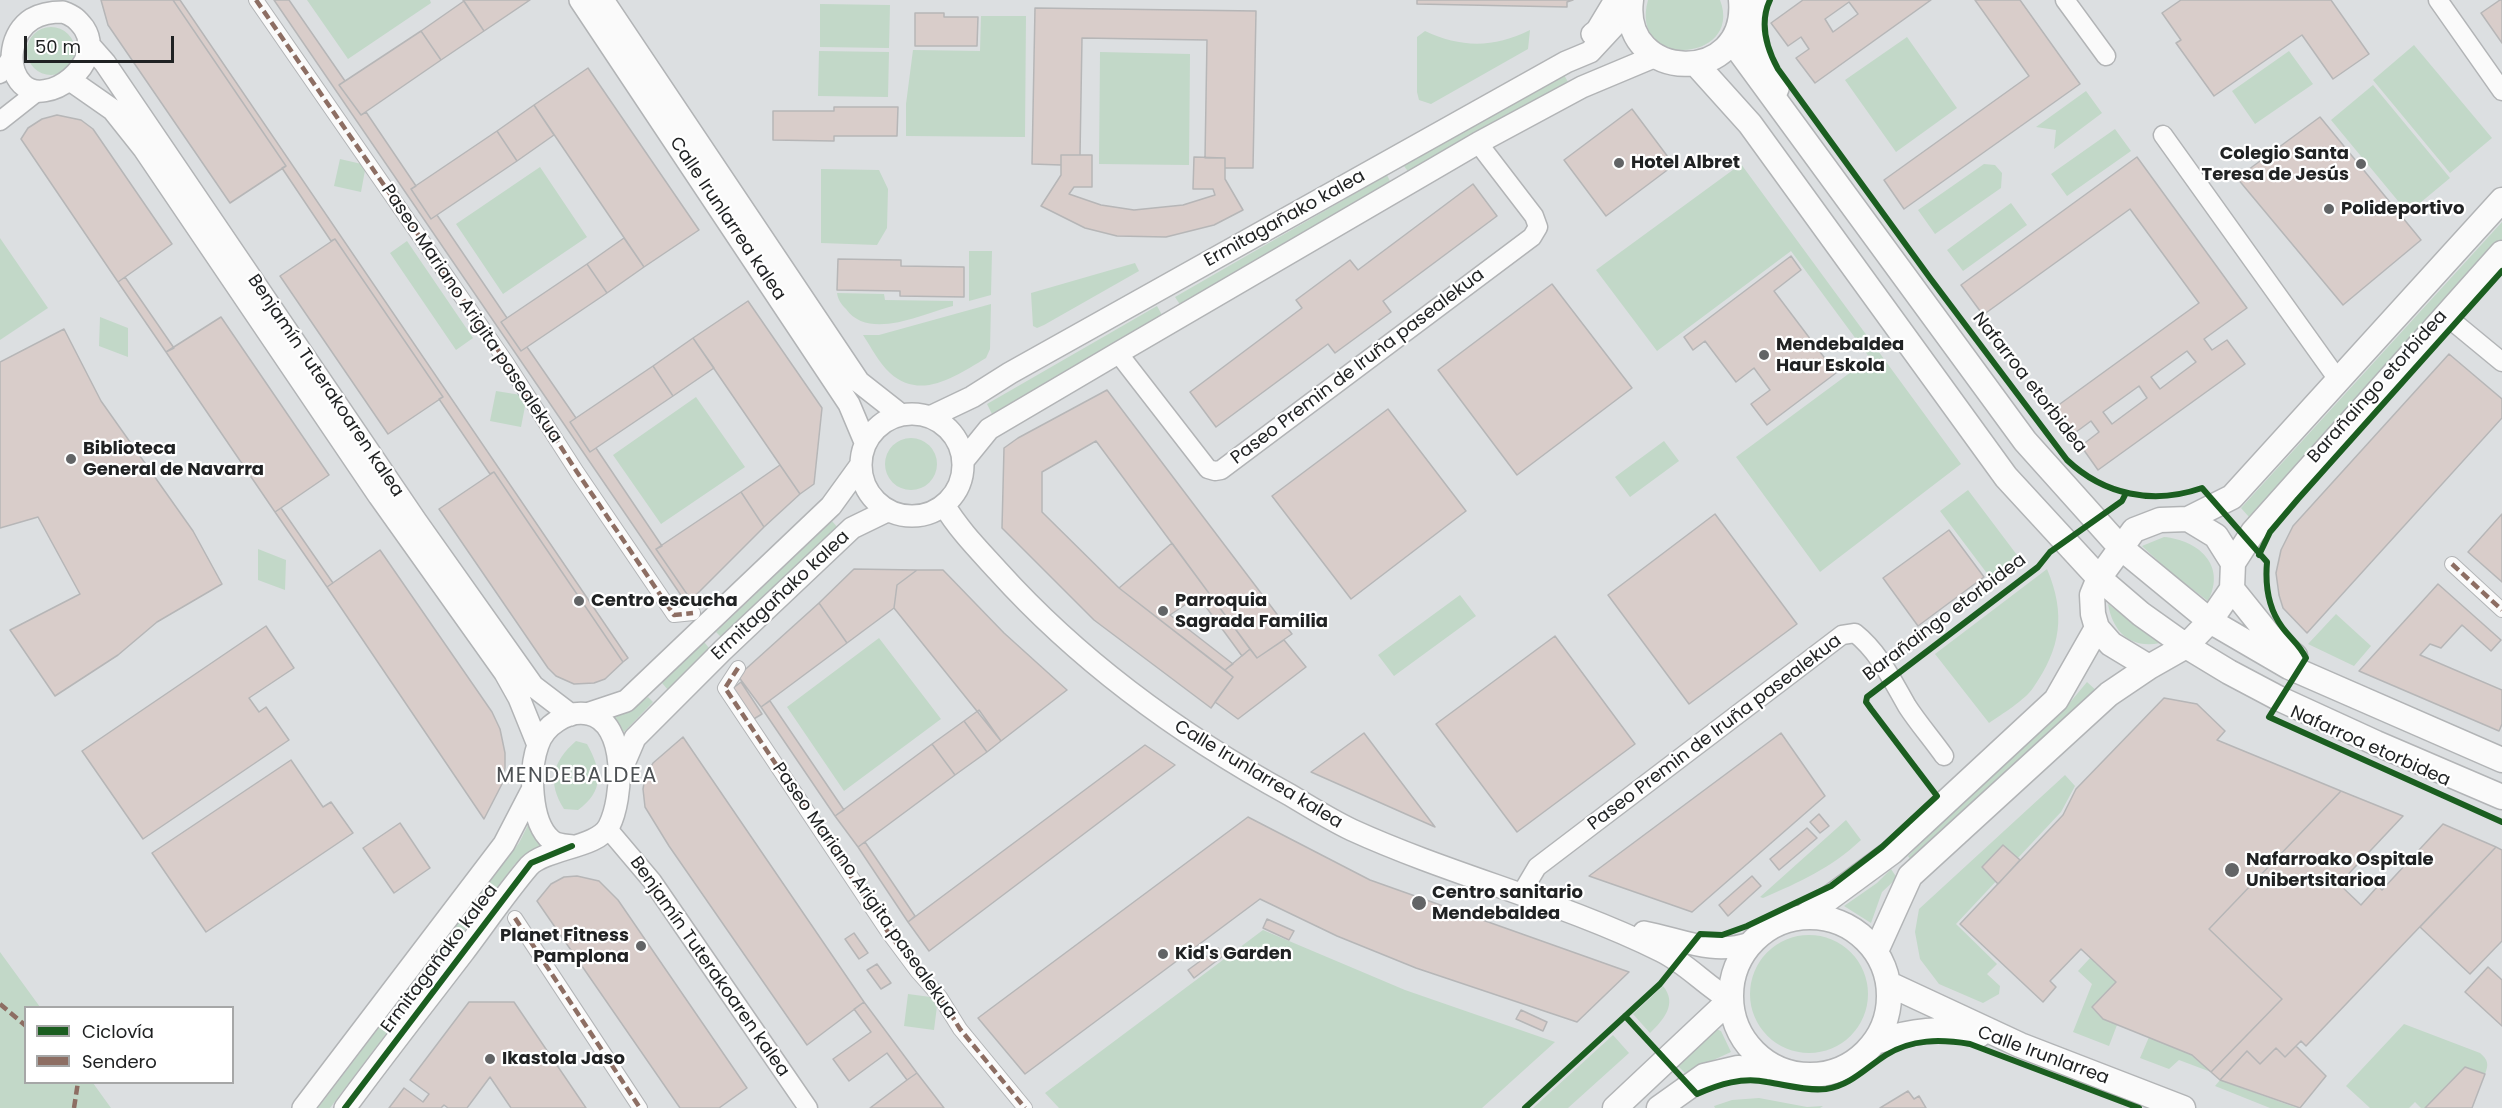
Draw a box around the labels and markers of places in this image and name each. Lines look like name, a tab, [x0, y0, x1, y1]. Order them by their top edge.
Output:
place label: Colegio Santa Teresa de Jesús	[2202, 143, 2349, 186]
place label: Hotel Albret	[1631, 152, 1740, 174]
marker: Hotel Albret	[1612, 156, 1626, 170]
marker: Colegio Santa Teresa de Jesús	[2354, 157, 2368, 171]
place label: Polideportivo	[2341, 198, 2464, 220]
marker: Polideportivo	[2322, 202, 2336, 216]
place label: Mendebaldea Haur Eskola	[1776, 334, 1904, 376]
marker: Mendebaldea Haur Eskola	[1757, 348, 1771, 362]
place label: Biblioteca General de Navarra	[83, 438, 264, 480]
marker: Biblioteca General de Navarra	[64, 452, 78, 466]
place label: Centro escucha	[591, 590, 738, 612]
place label: Parroquia Sagrada Familia	[1175, 590, 1328, 632]
marker: Centro escucha	[572, 594, 586, 608]
marker: Parroquia Sagrada Familia	[1156, 604, 1170, 618]
place label: Nafarroako Ospitale Unibertsitarioa	[2246, 849, 2434, 892]
marker: Nafarroako Ospitale Unibertsitarioa	[2223, 861, 2241, 879]
place label: Centro sanitario Mendebaldea	[1432, 882, 1583, 924]
marker: Centro sanitario Mendebaldea	[1410, 894, 1428, 912]
place label: Planet Fitness Pamplona	[500, 925, 629, 968]
marker: Planet Fitness Pamplona	[634, 939, 648, 953]
place label: Kid's Garden	[1175, 943, 1292, 965]
marker: Kid's Garden	[1156, 947, 1170, 961]
place label: Ikastola Jaso	[502, 1048, 625, 1070]
marker: Ikastola Jaso	[483, 1052, 497, 1066]

